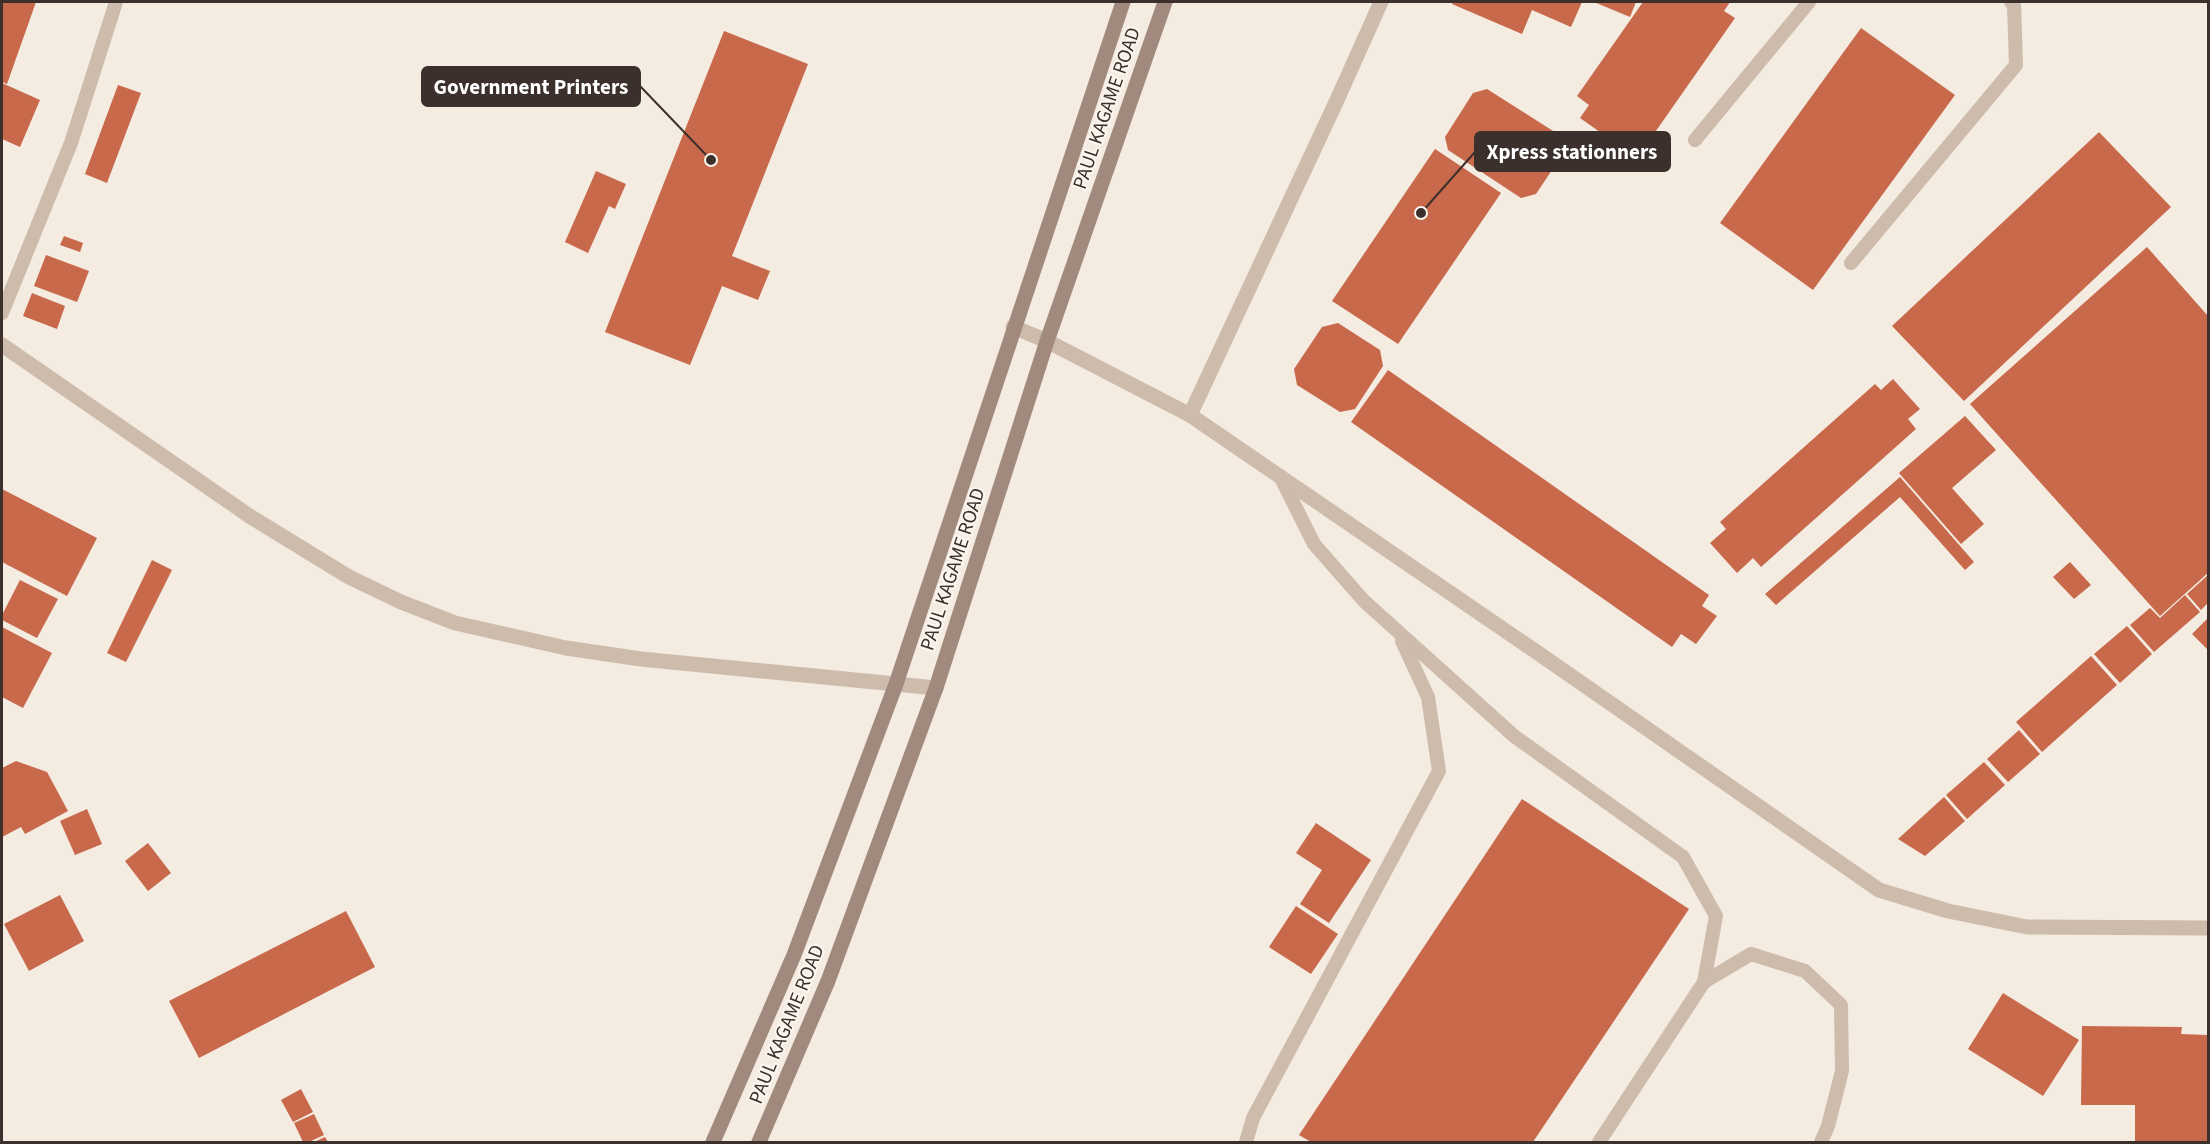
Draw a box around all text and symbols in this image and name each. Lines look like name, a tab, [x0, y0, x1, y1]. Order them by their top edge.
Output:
street label: PAUL KAGAME ROAD	[1066, 24, 1148, 193]
callout: Government Printers	[422, 67, 640, 106]
text: Government Printers	[434, 72, 628, 102]
callout: Xpress stationners	[1475, 132, 1670, 171]
text: Xpress stationners	[1487, 137, 1657, 167]
street label: PAUL KAGAME ROAD	[913, 484, 992, 654]
street label: PAUL KAGAME ROAD	[742, 941, 832, 1108]

